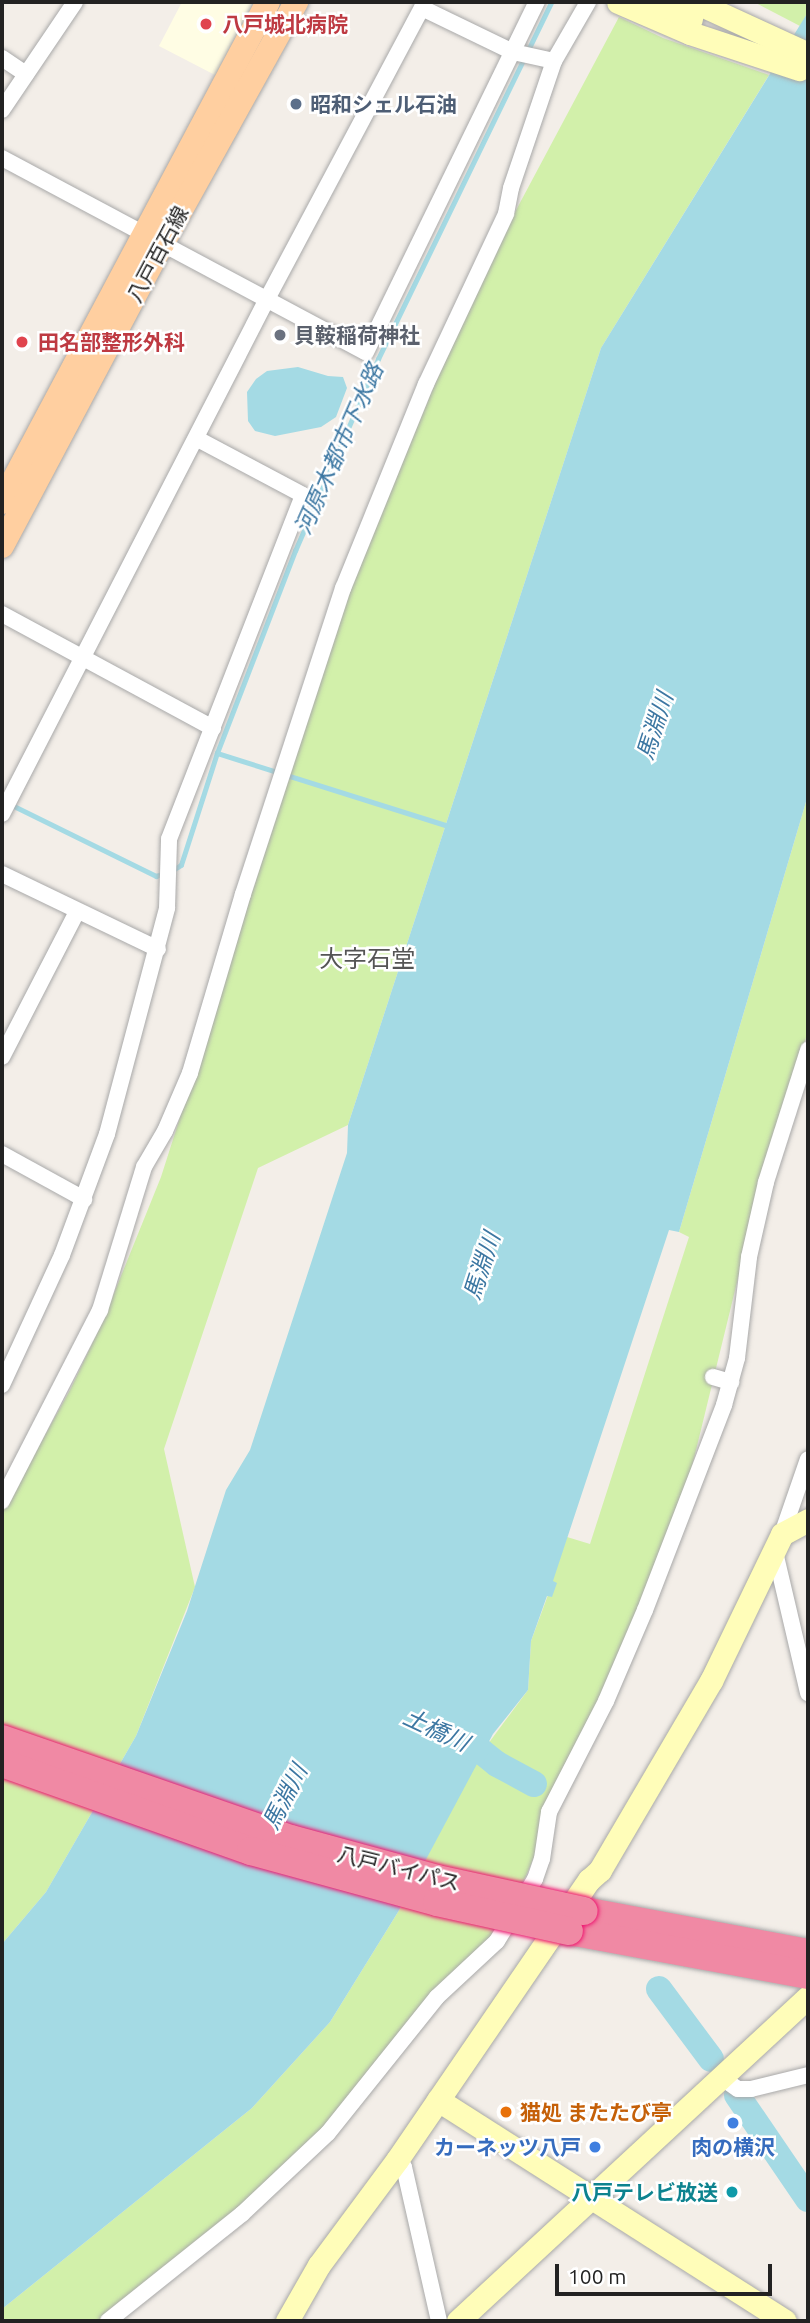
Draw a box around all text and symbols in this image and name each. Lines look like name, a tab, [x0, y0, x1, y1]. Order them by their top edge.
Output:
place label: 八戸城北病院	[222, 11, 348, 37]
marker: 八戸城北病院	[196, 14, 216, 34]
place label: 昭和シェル石油	[310, 91, 457, 117]
marker: 昭和シェル石油	[288, 96, 304, 112]
street label: 八戸百石線	[121, 202, 193, 306]
place label: 貝鞍稲荷神社	[294, 322, 420, 348]
marker: 貝鞍稲荷神社	[272, 327, 288, 343]
place label: 田名部整形外科	[38, 329, 185, 355]
marker: 田名部整形外科	[12, 332, 32, 352]
water label: 河原木都市下水路	[289, 359, 389, 539]
water label: 馬淵川	[631, 689, 679, 763]
district label: 大字石堂	[319, 945, 415, 973]
water label: 馬淵川	[458, 1229, 506, 1303]
water label: 土橋川	[399, 1703, 473, 1757]
water label: 馬淵川	[257, 1760, 313, 1834]
street label: 八戸バイパス	[335, 1841, 463, 1895]
place label: 猫処 またたび亭	[520, 2099, 672, 2125]
marker: 猫処 またたび亭	[498, 2104, 514, 2120]
marker: 肉の横沢	[725, 2115, 741, 2131]
place label: カーネッツ八戸	[434, 2134, 581, 2160]
place label: 肉の横沢	[691, 2134, 775, 2160]
marker: カーネッツ八戸	[587, 2139, 603, 2155]
place label: 八戸テレビ放送	[571, 2179, 718, 2205]
marker: 八戸テレビ放送	[724, 2184, 740, 2200]
scale bar	[558, 2250, 775, 2294]
text: 100 m	[568, 2264, 626, 2288]

